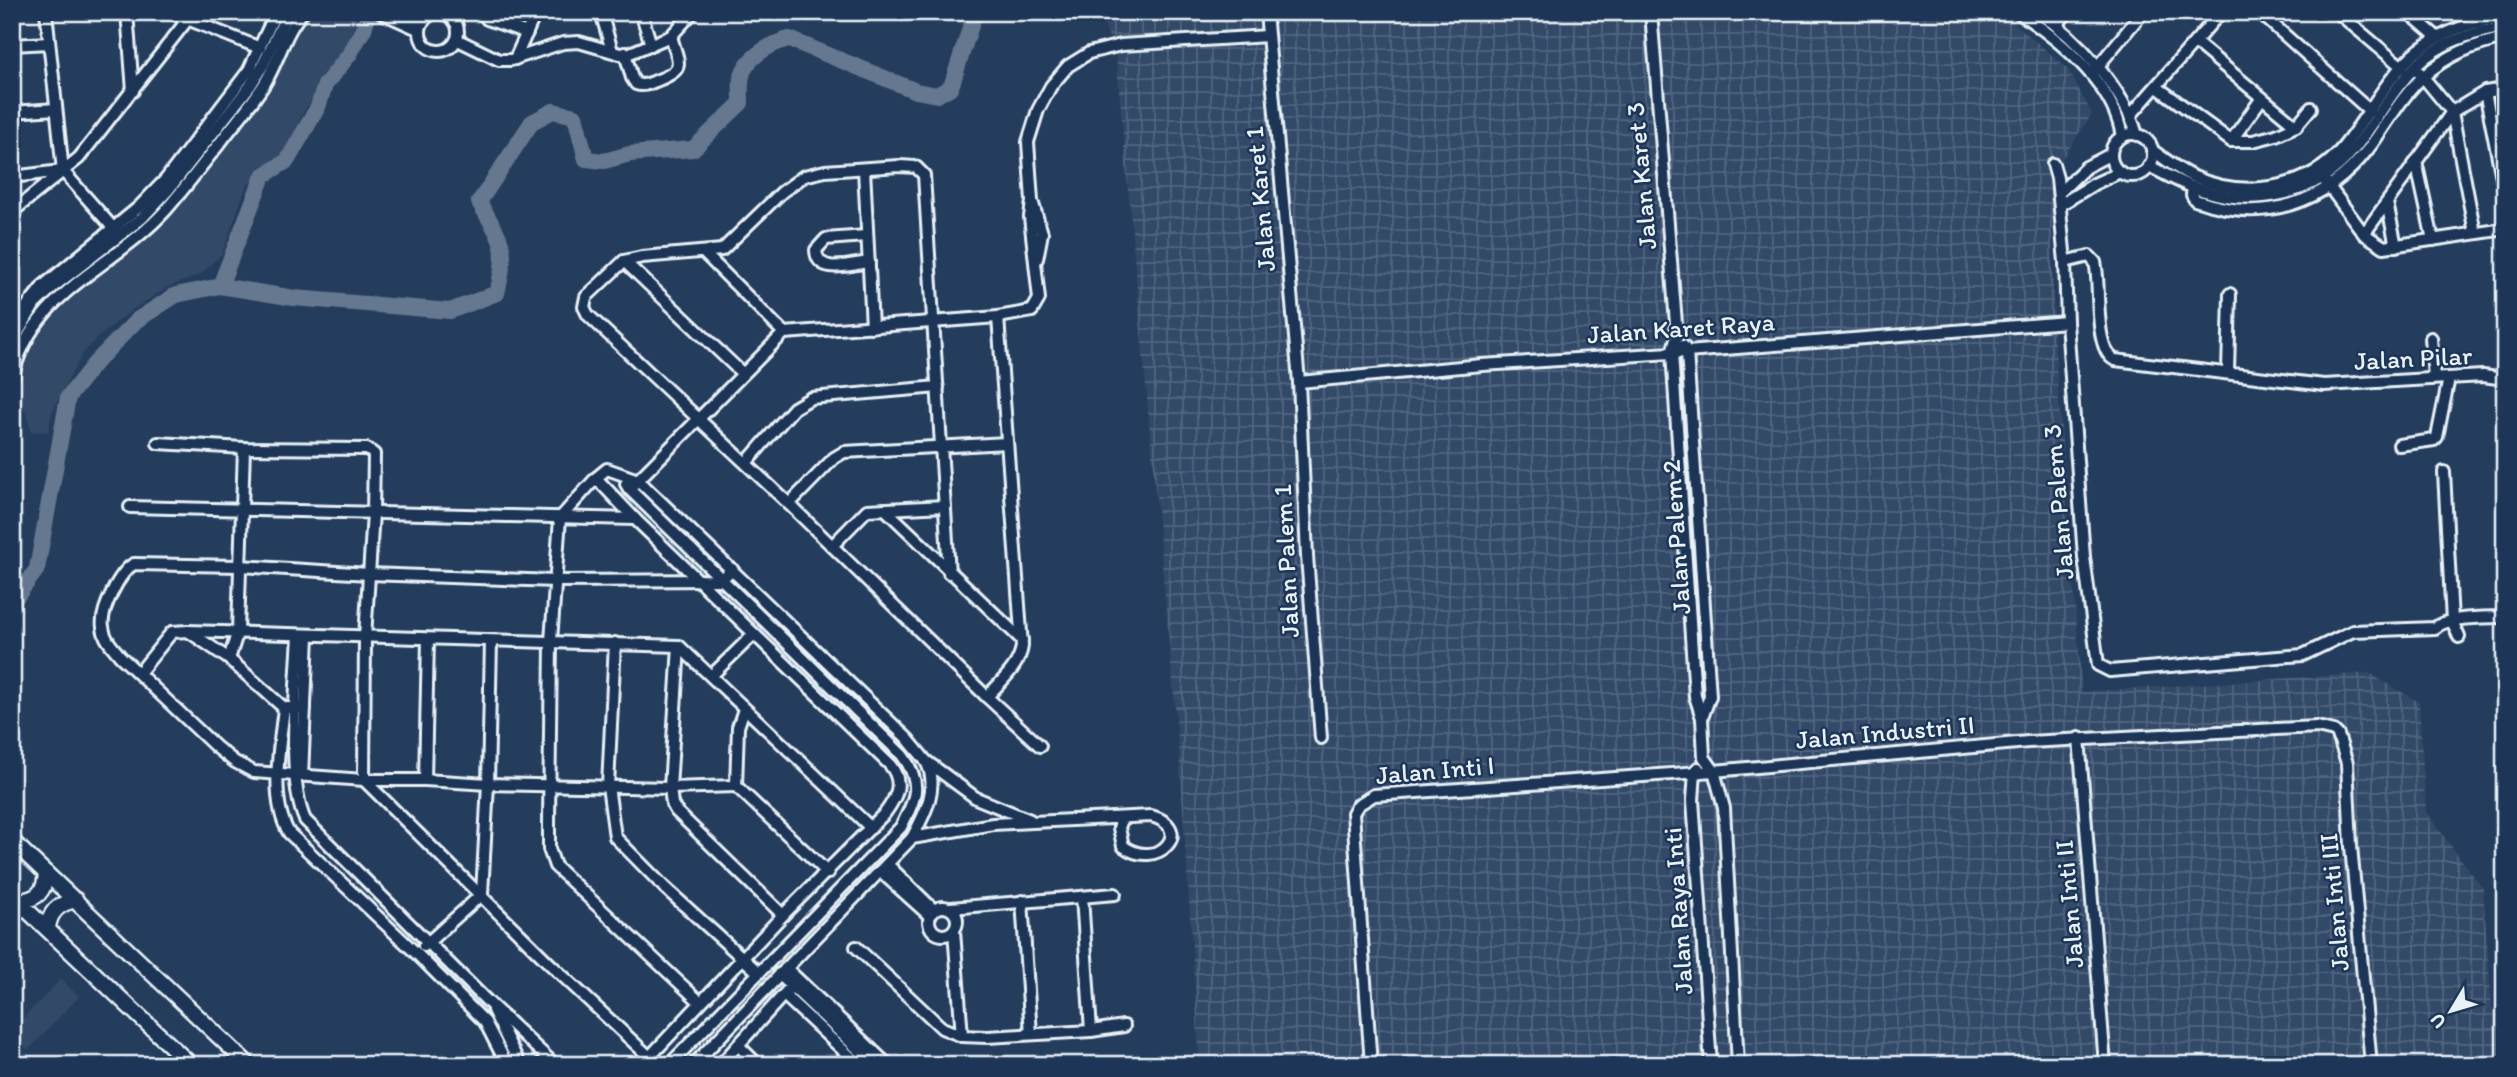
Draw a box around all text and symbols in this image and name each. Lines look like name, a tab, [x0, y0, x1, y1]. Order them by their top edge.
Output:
street label: Jalan Karet 3	[1619, 101, 1663, 251]
street label: Jalan Karet 1	[1238, 125, 1282, 273]
street label: Jalan Karet Raya	[1586, 305, 1776, 351]
street label: Jalan Pilar	[2353, 339, 2474, 377]
street label: Jalan Palem 3	[2035, 423, 2081, 581]
street label: Jalan Palem 2	[1655, 458, 1697, 615]
street label: Jalan Palem 1	[1266, 484, 1306, 638]
street label: Jalan Industri II	[1794, 708, 1976, 756]
street label: Jalan Inti I	[1374, 749, 1496, 791]
street label: Jalan Raya Inti	[1656, 826, 1700, 996]
street label: Jalan Inti III	[2312, 832, 2356, 972]
street label: Jalan Inti II	[2047, 839, 2091, 969]
north arrow	[2416, 976, 2486, 1046]
text: U	[2425, 1009, 2451, 1033]

